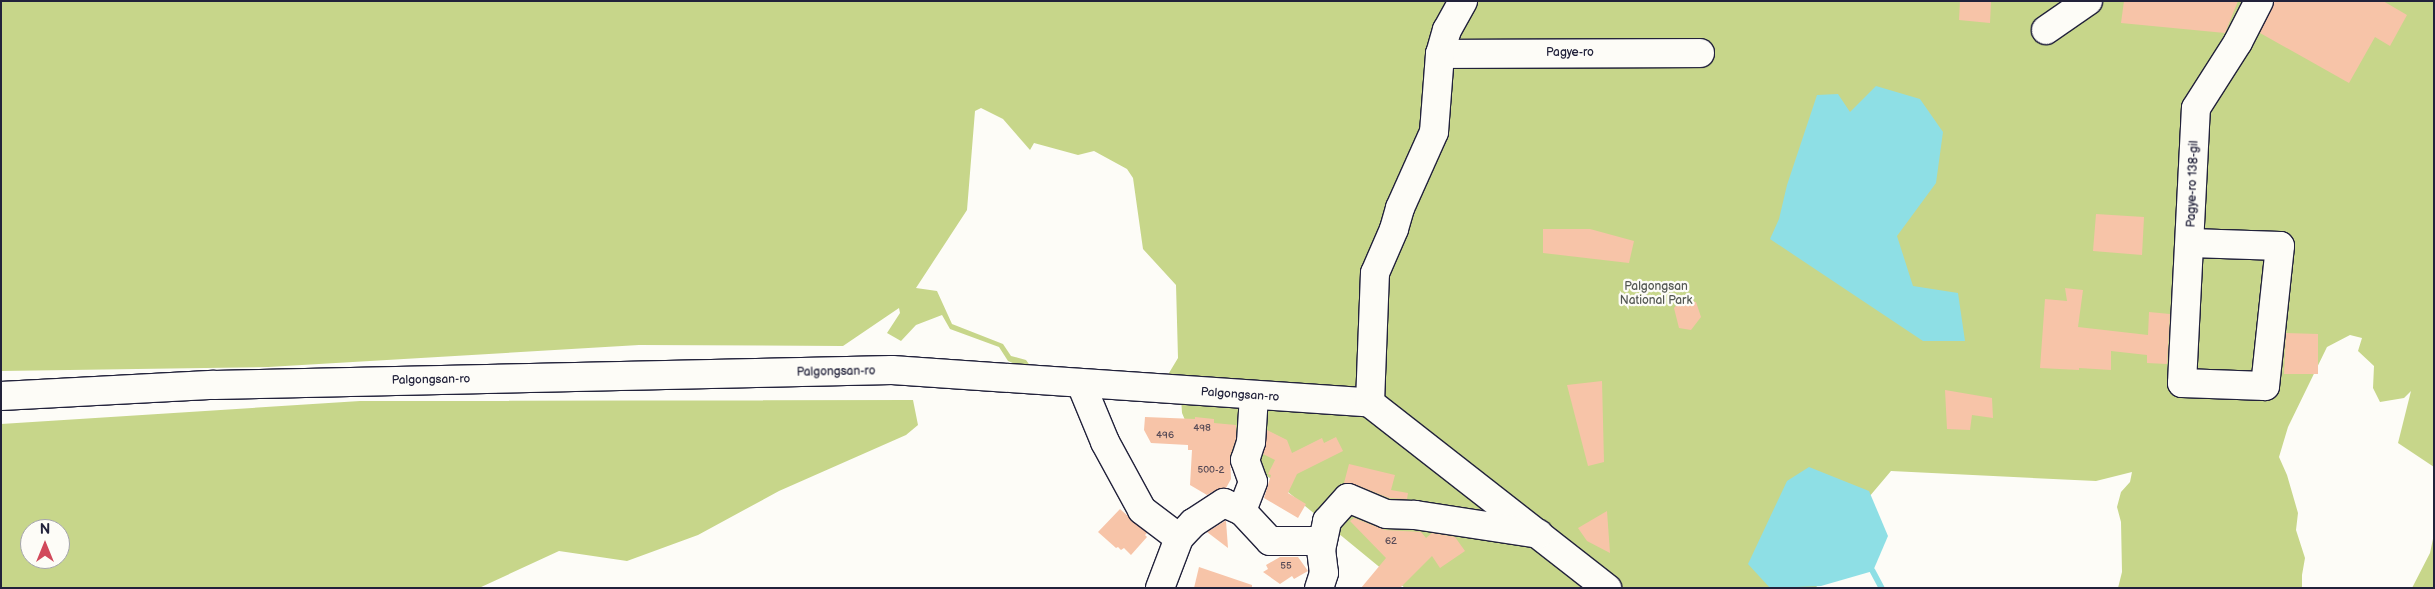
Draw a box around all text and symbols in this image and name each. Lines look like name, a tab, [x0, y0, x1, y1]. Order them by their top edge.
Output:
street label: Pagye-ro	[1546, 46, 1594, 60]
street label: Pagye-ro 138-gil	[2184, 140, 2202, 228]
park label: Palgongsan National Park	[1620, 280, 1692, 308]
street label: Palgongsan-ro	[797, 364, 875, 380]
street label: Palgongsan-ro	[392, 372, 470, 388]
street label: Palgongsan-ro	[1200, 385, 1280, 405]
house number: 498	[1193, 423, 1211, 435]
house number: 496	[1156, 430, 1174, 442]
house number: 500-2	[1197, 465, 1225, 477]
north arrow	[20, 519, 70, 569]
text: N	[40, 521, 50, 538]
house number: 62	[1385, 536, 1397, 548]
house number: 55	[1280, 561, 1292, 573]

